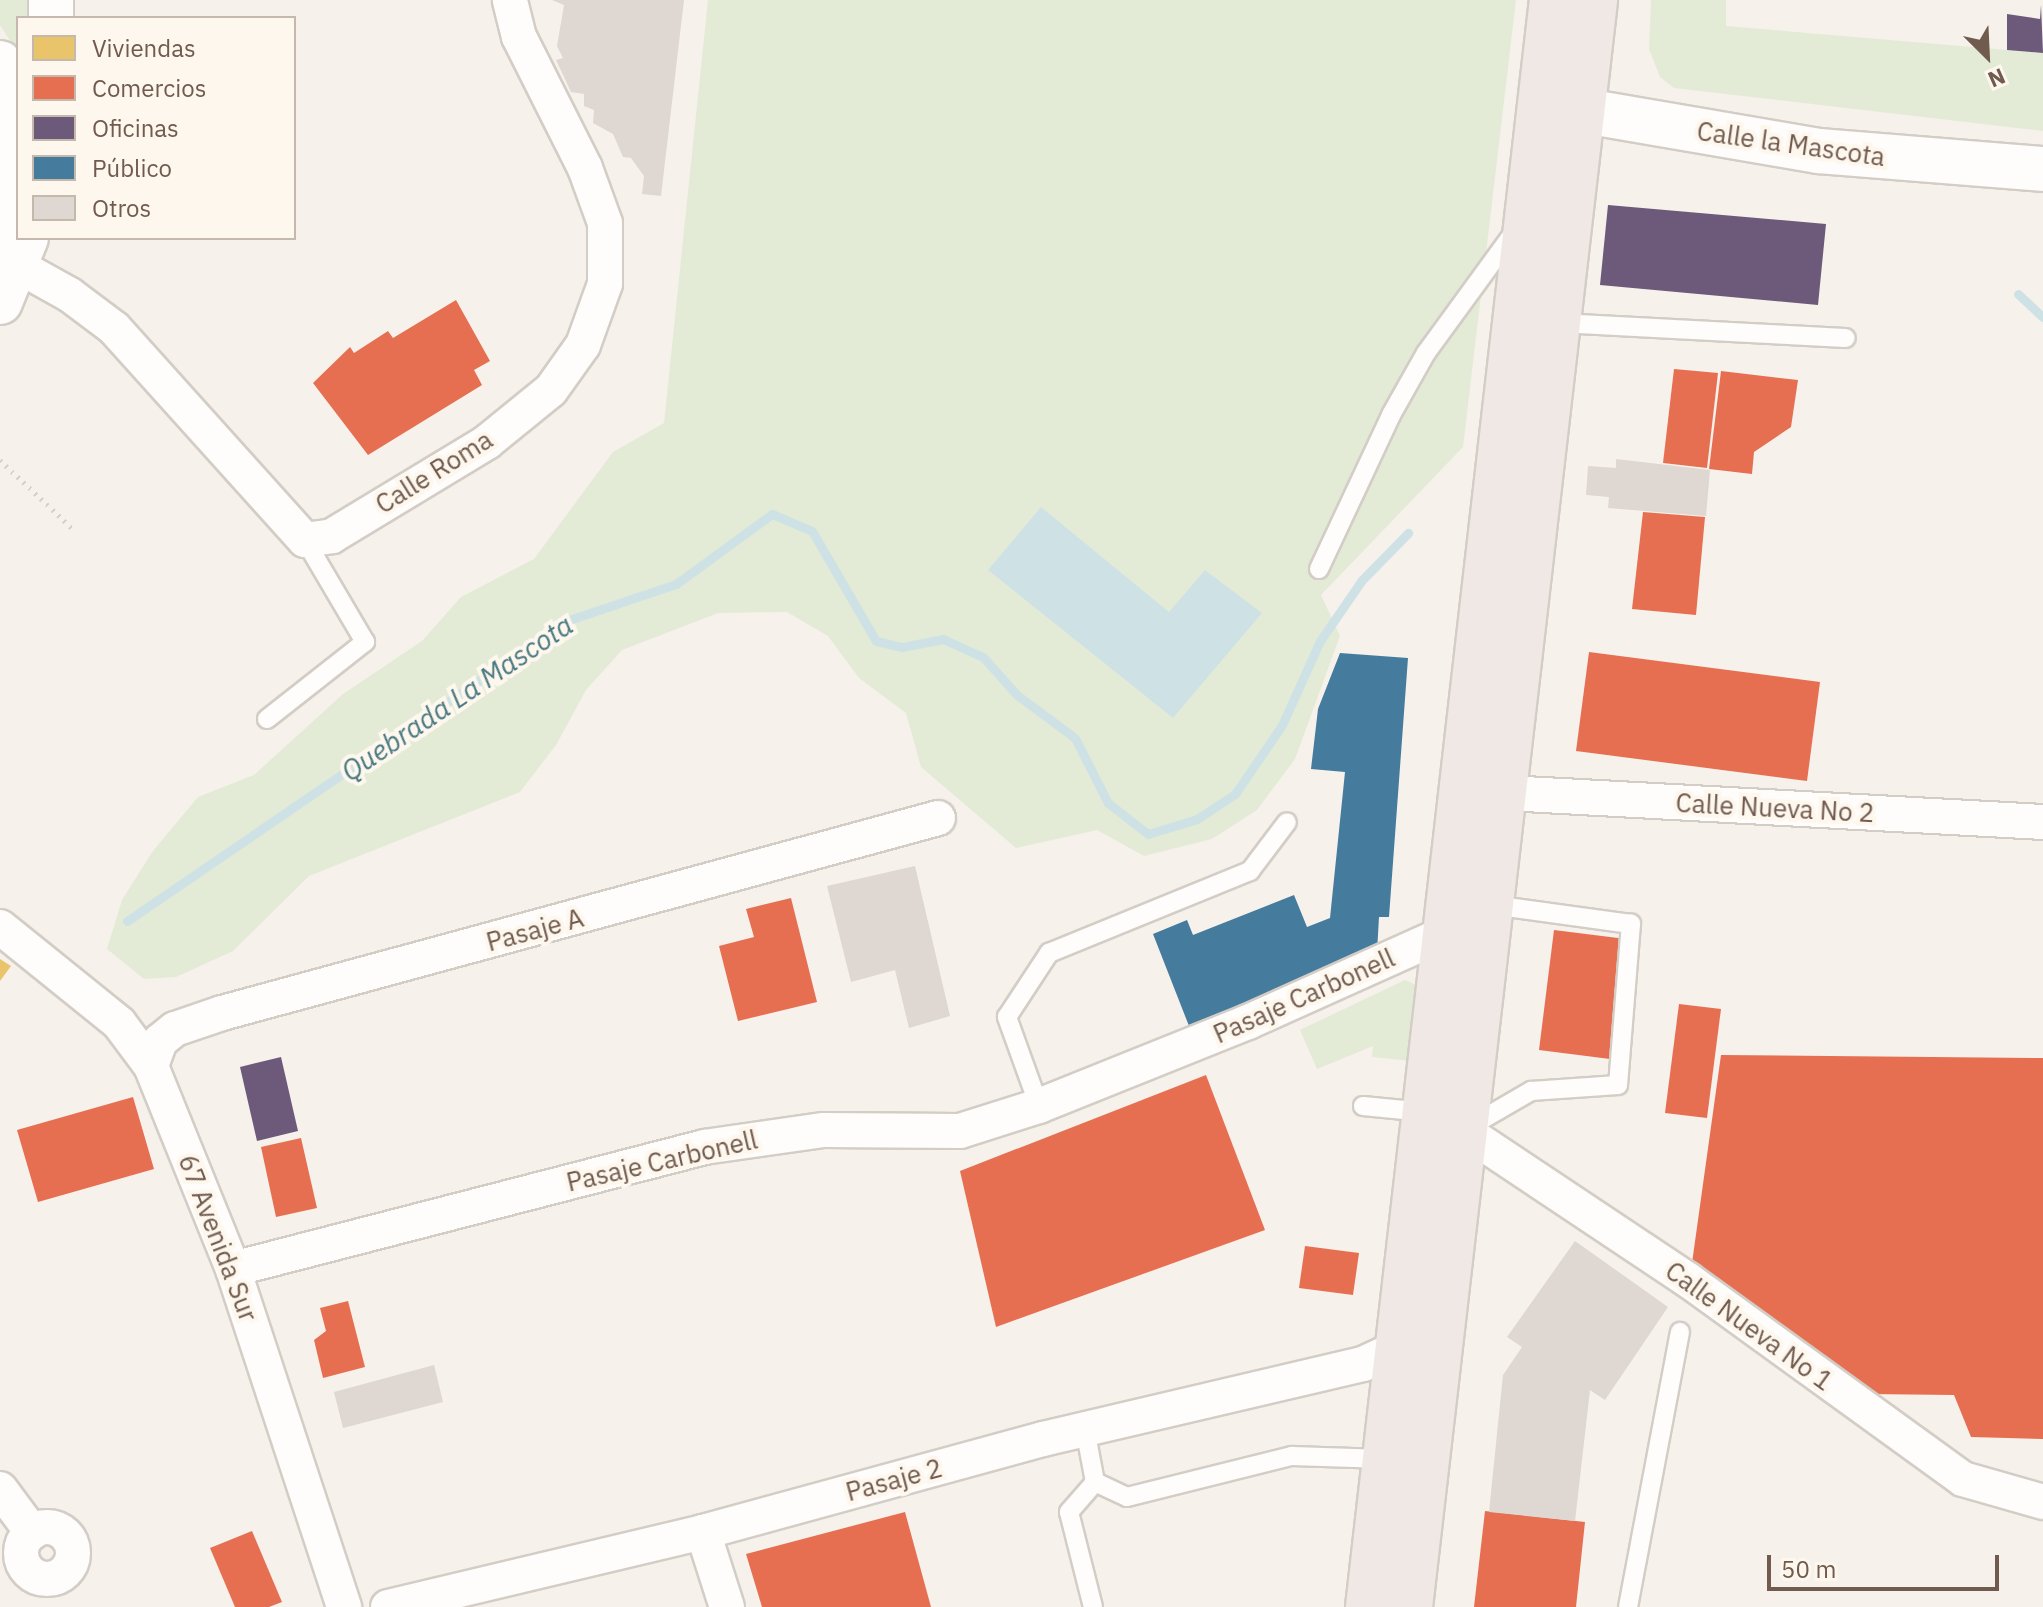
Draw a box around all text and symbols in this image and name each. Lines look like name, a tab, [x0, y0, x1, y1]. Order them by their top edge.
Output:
legend	[16, 16, 296, 240]
north arrow	[1947, 16, 2027, 96]
text: Viviendas	[92, 32, 196, 64]
text: N	[1984, 62, 2010, 95]
text: Comercios	[92, 72, 206, 104]
text: Oficinas	[92, 112, 179, 144]
street label: Calle la Mascota	[1695, 115, 1887, 173]
text: Público	[92, 152, 172, 184]
text: Otros	[92, 192, 151, 224]
street label: Calle Roma	[370, 424, 498, 520]
water label: Quebrada La Mascota	[335, 608, 579, 788]
street label: Calle Nueva No 2	[1675, 787, 1875, 829]
street label: Pasaje A	[483, 902, 587, 958]
street label: Pasaje Carbonell	[1209, 942, 1399, 1050]
street label: Pasaje Carbonell	[563, 1124, 761, 1198]
street label: 67 Avenida Sur	[172, 1150, 264, 1326]
street label: Calle Nueva No 1	[1659, 1255, 1839, 1397]
street label: Pasaje 2	[842, 1452, 946, 1508]
scale bar	[1771, 1539, 2003, 1589]
text: 50 m	[1781, 1553, 1836, 1585]

